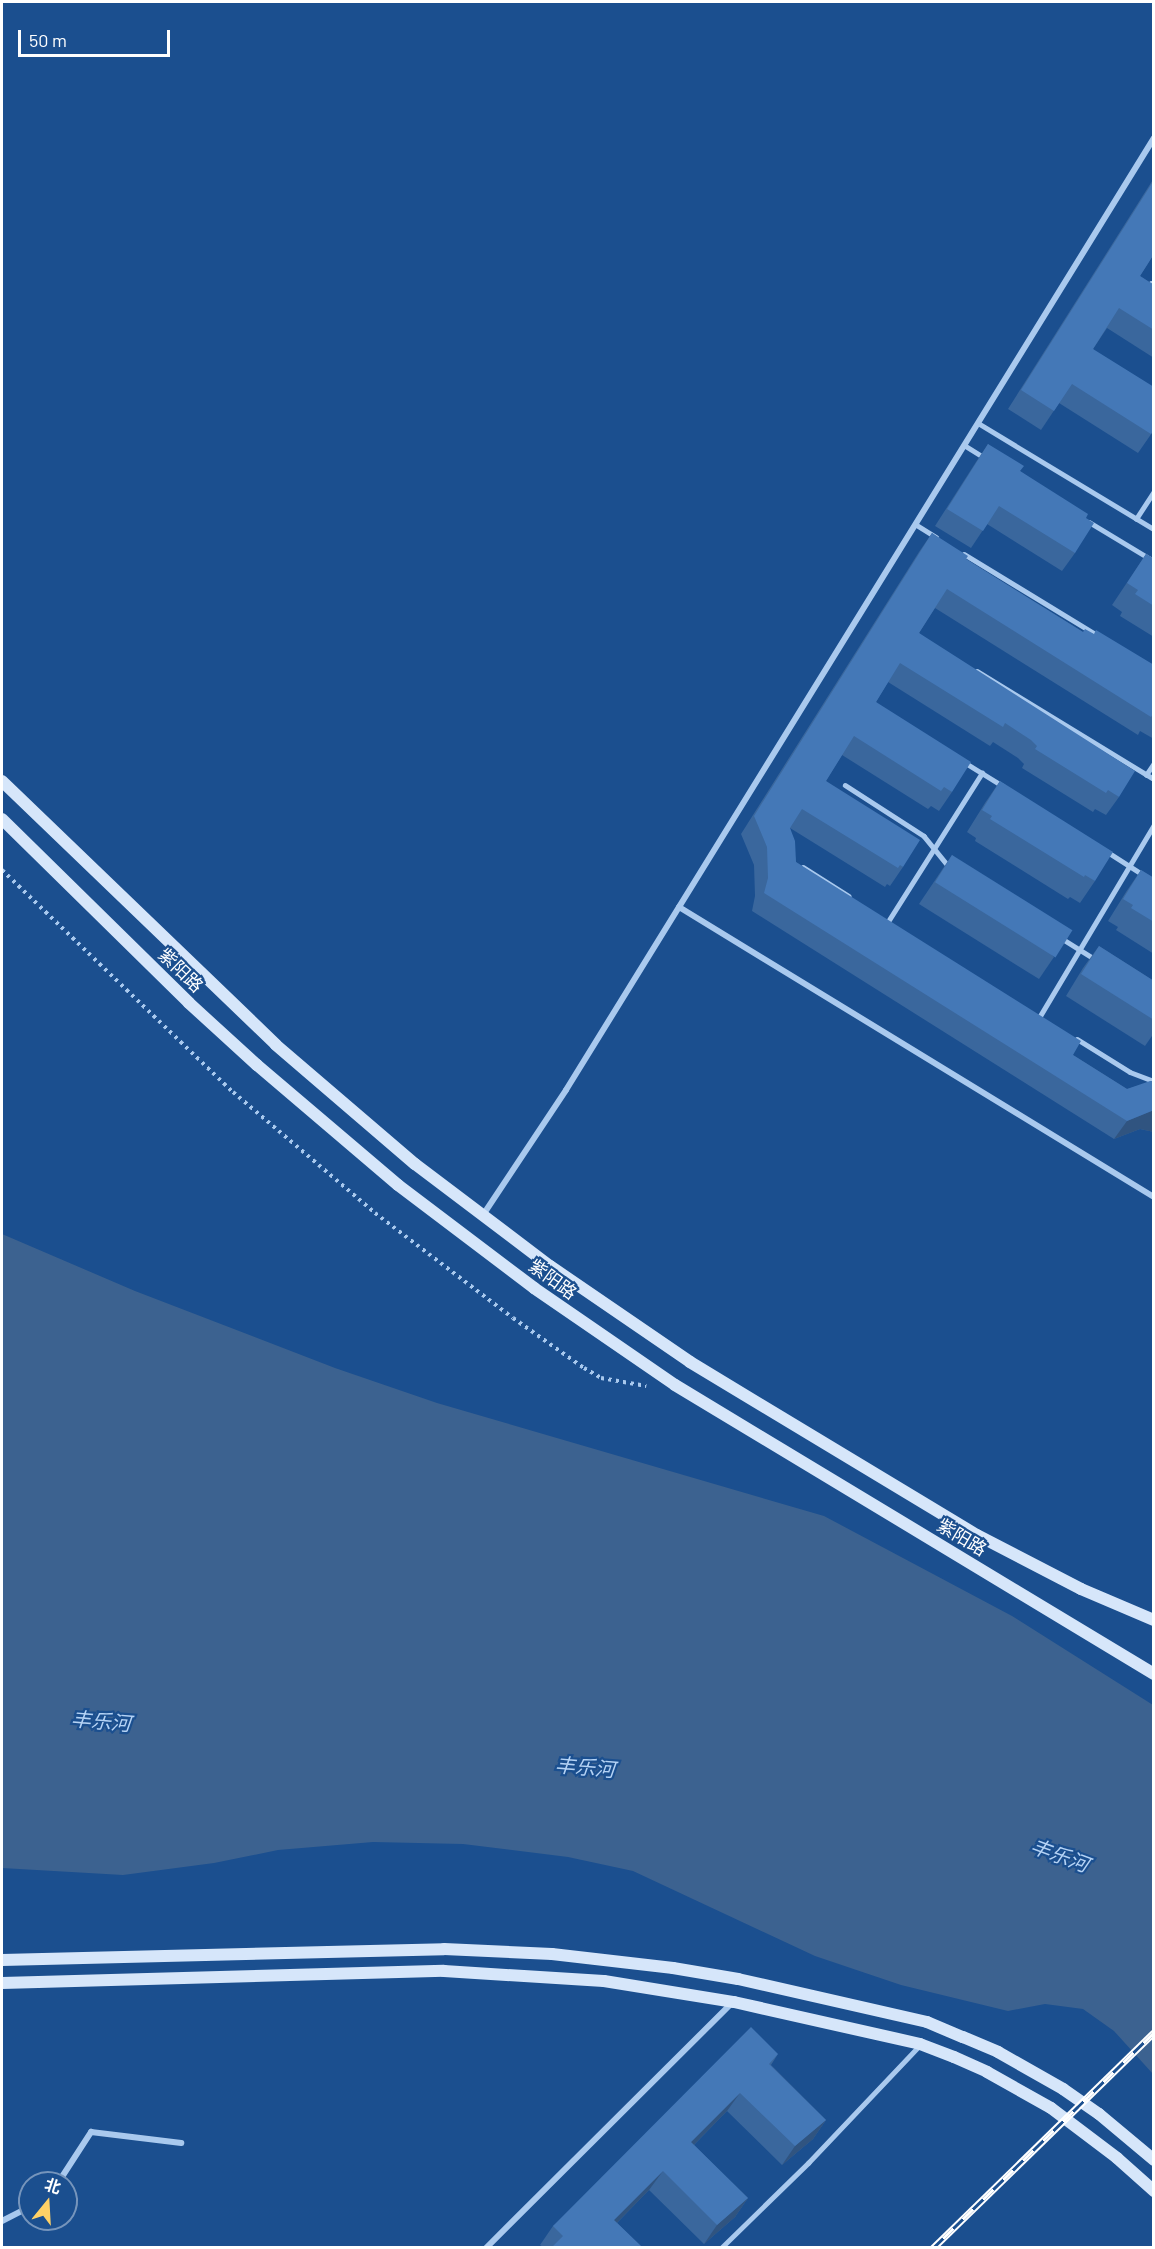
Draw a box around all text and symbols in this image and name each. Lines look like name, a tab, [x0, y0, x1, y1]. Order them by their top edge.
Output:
scale bar	[21, 18, 172, 56]
text: 50 m	[29, 29, 67, 51]
street label: 紫阳路	[154, 943, 208, 997]
street label: 紫阳路	[525, 1254, 581, 1304]
street label: 紫阳路	[933, 1514, 991, 1560]
water label: 丰乐河	[70, 1706, 132, 1736]
water label: 丰乐河	[554, 1752, 616, 1782]
water label: 丰乐河	[1028, 1833, 1092, 1877]
north arrow	[18, 2171, 78, 2231]
text: 北	[43, 2174, 64, 2197]

